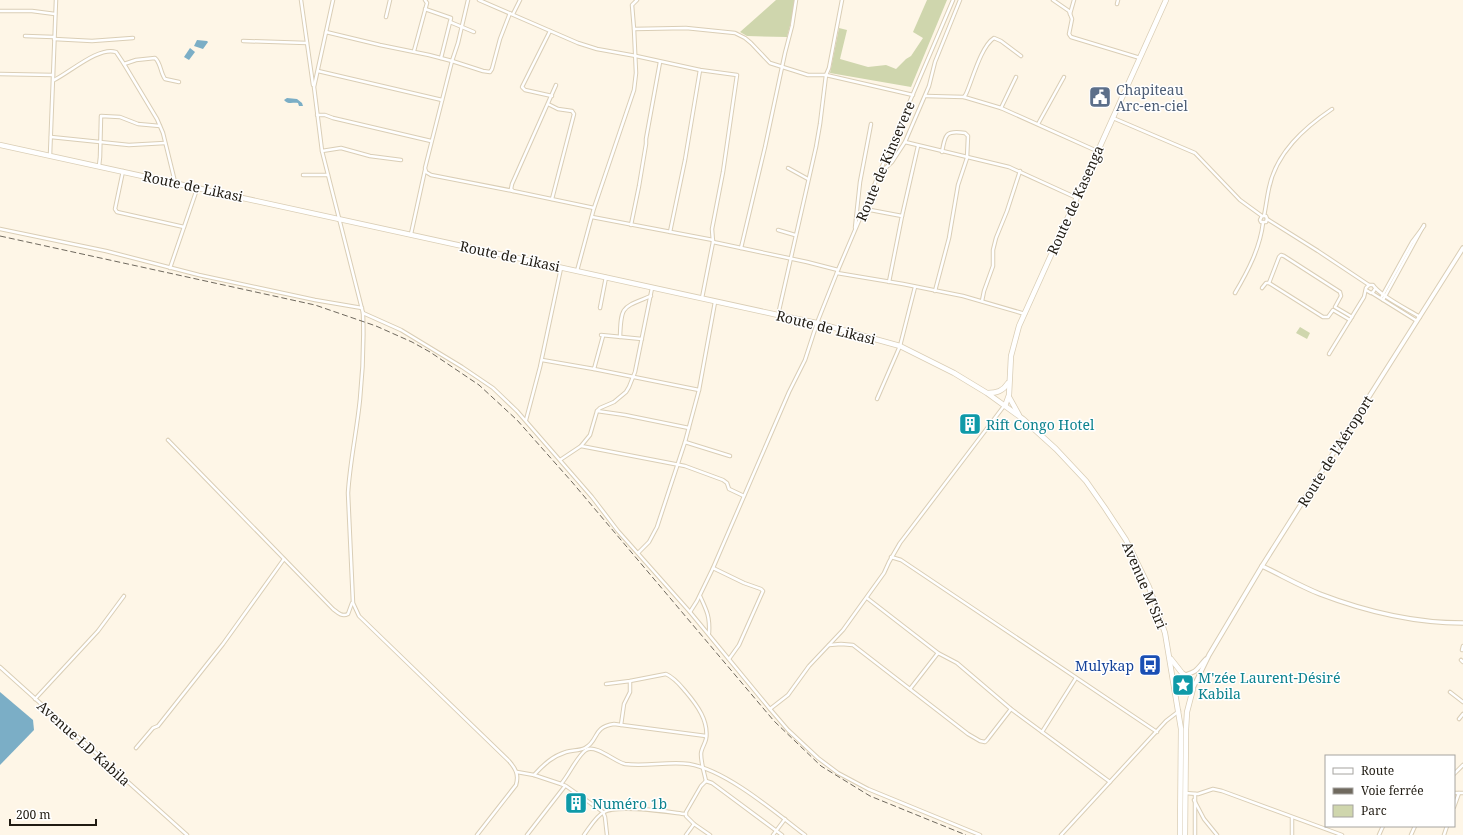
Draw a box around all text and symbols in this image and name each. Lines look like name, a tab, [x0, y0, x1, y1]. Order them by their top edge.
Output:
place label: Chapiteau Arc-en-ciel	[1116, 80, 1188, 115]
public building icon: Chapiteau Arc-en-ciel	[1087, 84, 1113, 110]
street label: Route de Kinsevere	[851, 98, 919, 224]
street label: Route de Kasenga	[1042, 142, 1108, 258]
street label: Route de Likasi	[141, 166, 245, 206]
street label: Route de Likasi	[458, 236, 562, 276]
street label: Route de Likasi	[774, 305, 878, 349]
street label: Route de l'Aéroport	[1293, 392, 1377, 510]
building icon: Rift Congo Hotel	[957, 411, 983, 437]
place label: Rift Congo Hotel	[986, 415, 1095, 434]
street label: Avenue M'Siri	[1118, 538, 1172, 632]
bus stop icon: Mulykap	[1137, 652, 1163, 678]
place label: Mulykap	[1075, 656, 1134, 675]
place label: M'zée Laurent-Désiré Kabila	[1198, 668, 1340, 703]
place icon: M'zée Laurent-Désiré Kabila	[1170, 672, 1196, 698]
street label: Avenue LD Kabila	[33, 696, 135, 790]
legend	[1325, 755, 1455, 827]
text: Route	[1361, 762, 1394, 779]
text: Voie ferrée	[1361, 782, 1424, 799]
building icon: Numéro 1b	[563, 790, 589, 816]
place label: Numéro 1b	[592, 794, 667, 813]
scale bar	[10, 801, 96, 827]
text: Parc	[1361, 802, 1387, 819]
text: 200 m	[16, 806, 51, 823]

